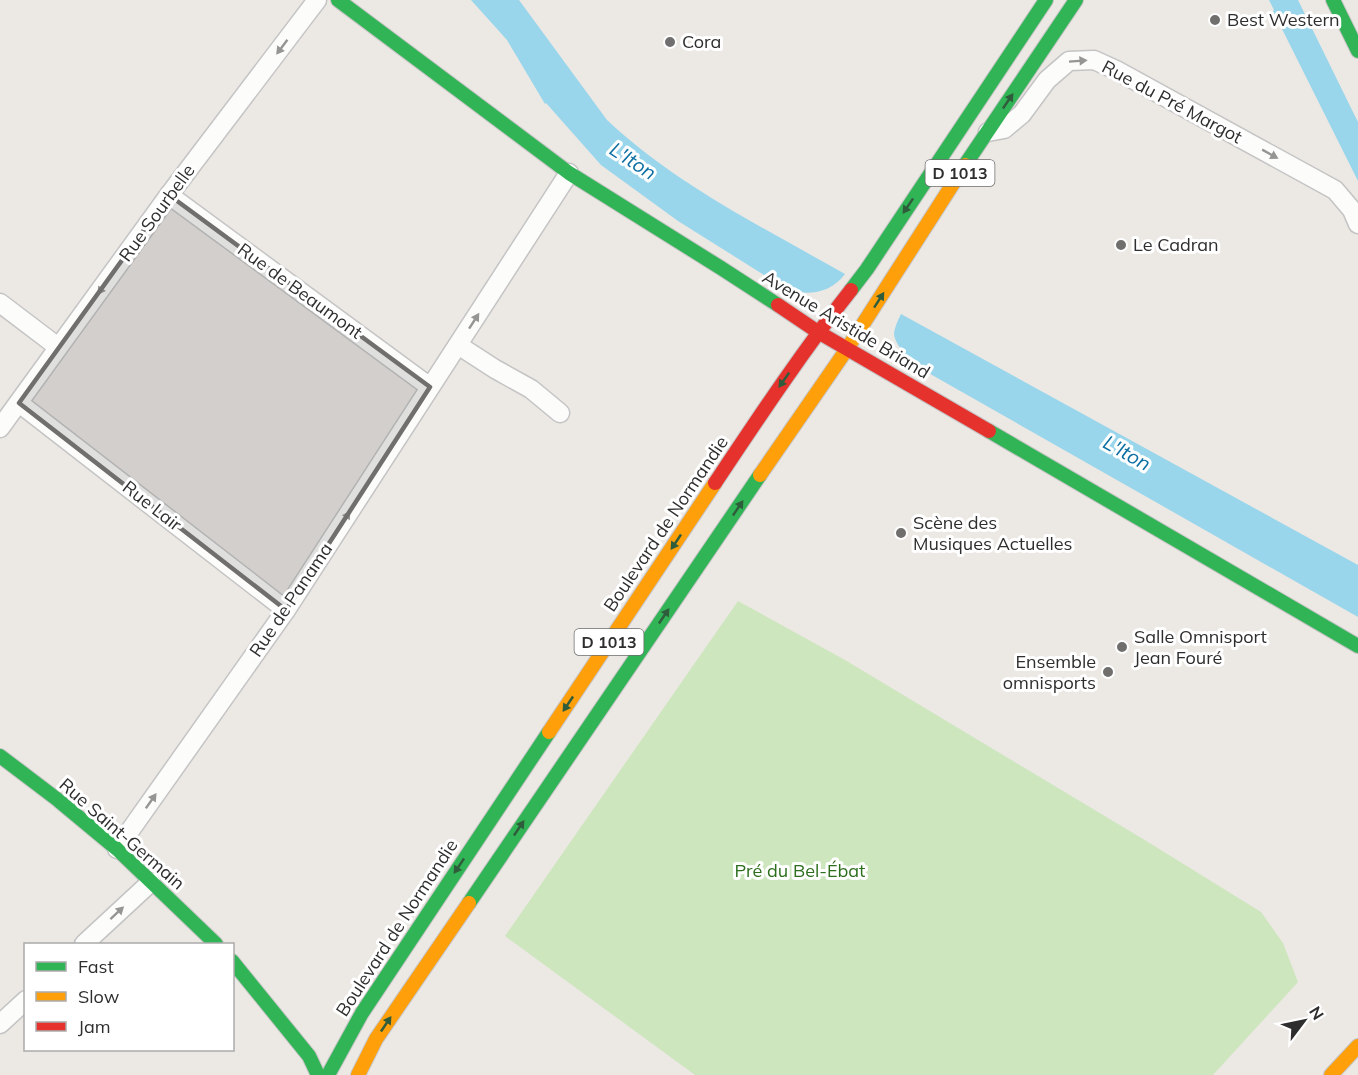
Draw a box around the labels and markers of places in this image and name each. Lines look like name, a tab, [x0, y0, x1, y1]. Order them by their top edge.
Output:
place label: Best Western	[1227, 8, 1340, 31]
marker: Best Western	[1208, 13, 1222, 27]
place label: Cora	[682, 30, 721, 53]
marker: Cora	[663, 35, 677, 49]
place label: Le Cadran	[1133, 233, 1219, 256]
marker: Le Cadran	[1114, 238, 1128, 252]
place label: Scène des Musiques Actuelles	[913, 511, 1073, 555]
marker: Scène des Musiques Actuelles	[894, 526, 908, 540]
place label: Salle Omnisport Jean Fouré	[1134, 625, 1267, 669]
marker: Salle Omnisport Jean Fouré	[1115, 640, 1129, 654]
place label: Ensemble omnisports	[1003, 650, 1096, 694]
marker: Ensemble omnisports	[1101, 665, 1115, 679]

